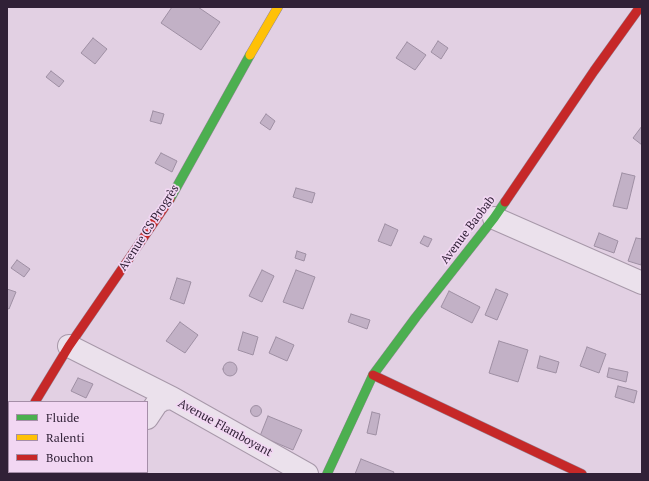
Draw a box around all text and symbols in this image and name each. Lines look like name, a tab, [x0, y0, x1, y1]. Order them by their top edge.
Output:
street label: Avenue CS Progrès	[116, 182, 182, 274]
street label: Avenue Baobab	[438, 193, 498, 267]
street label: Avenue Flamboyant	[175, 396, 275, 460]
legend	[8, 401, 148, 473]
text: Fluide	[46, 410, 79, 425]
text: Ralenti	[46, 430, 85, 445]
text: Bouchon	[46, 450, 93, 465]

